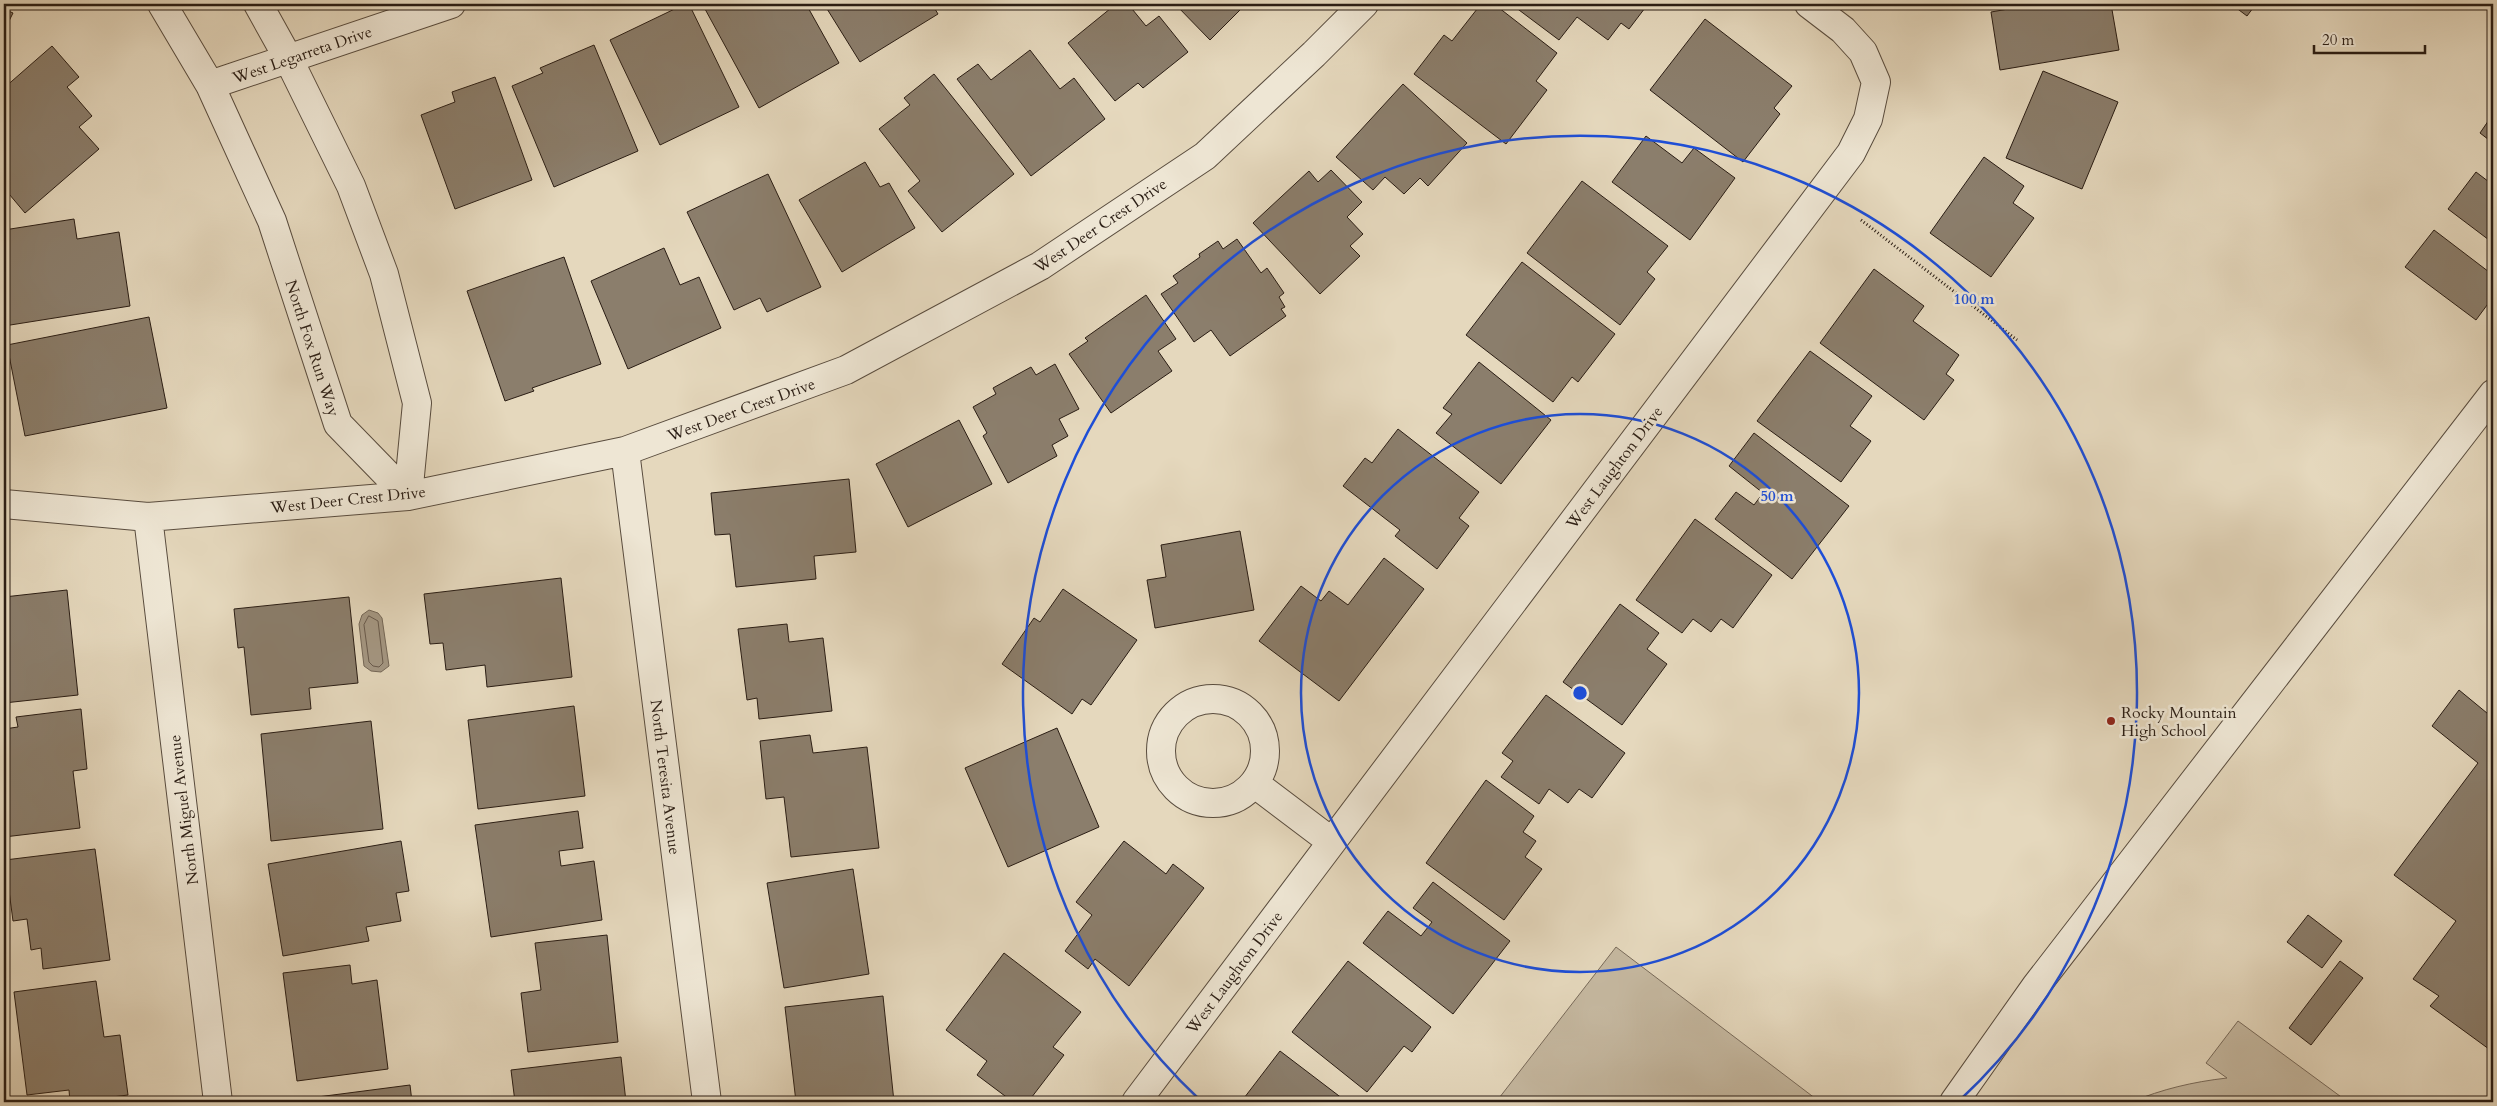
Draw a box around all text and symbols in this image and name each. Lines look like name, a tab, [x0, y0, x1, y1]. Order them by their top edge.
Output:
street label: West Legarreta Drive	[229, 21, 375, 89]
scale bar	[2314, 22, 2426, 54]
text: 20 m	[2322, 30, 2354, 50]
street label: West Deer Crest Drive	[1029, 173, 1171, 279]
street label: North Fox Run Way	[280, 277, 345, 420]
text: 100 m	[1954, 289, 1995, 309]
street label: West Deer Crest Drive	[663, 373, 818, 447]
street label: West Laughton Drive	[1561, 402, 1668, 534]
street label: West Deer Crest Drive	[268, 481, 427, 519]
text: 50 m	[1760, 486, 1794, 506]
centre of rings	[1571, 684, 1589, 702]
street label: North Teresita Avenue	[645, 698, 685, 856]
place label: Rocky Mountain High School	[2121, 702, 2237, 742]
marker: Rocky Mountain High School	[2105, 715, 2117, 727]
street label: North Miguel Avenue	[164, 734, 204, 886]
street label: West Laughton Drive	[1181, 907, 1288, 1039]

